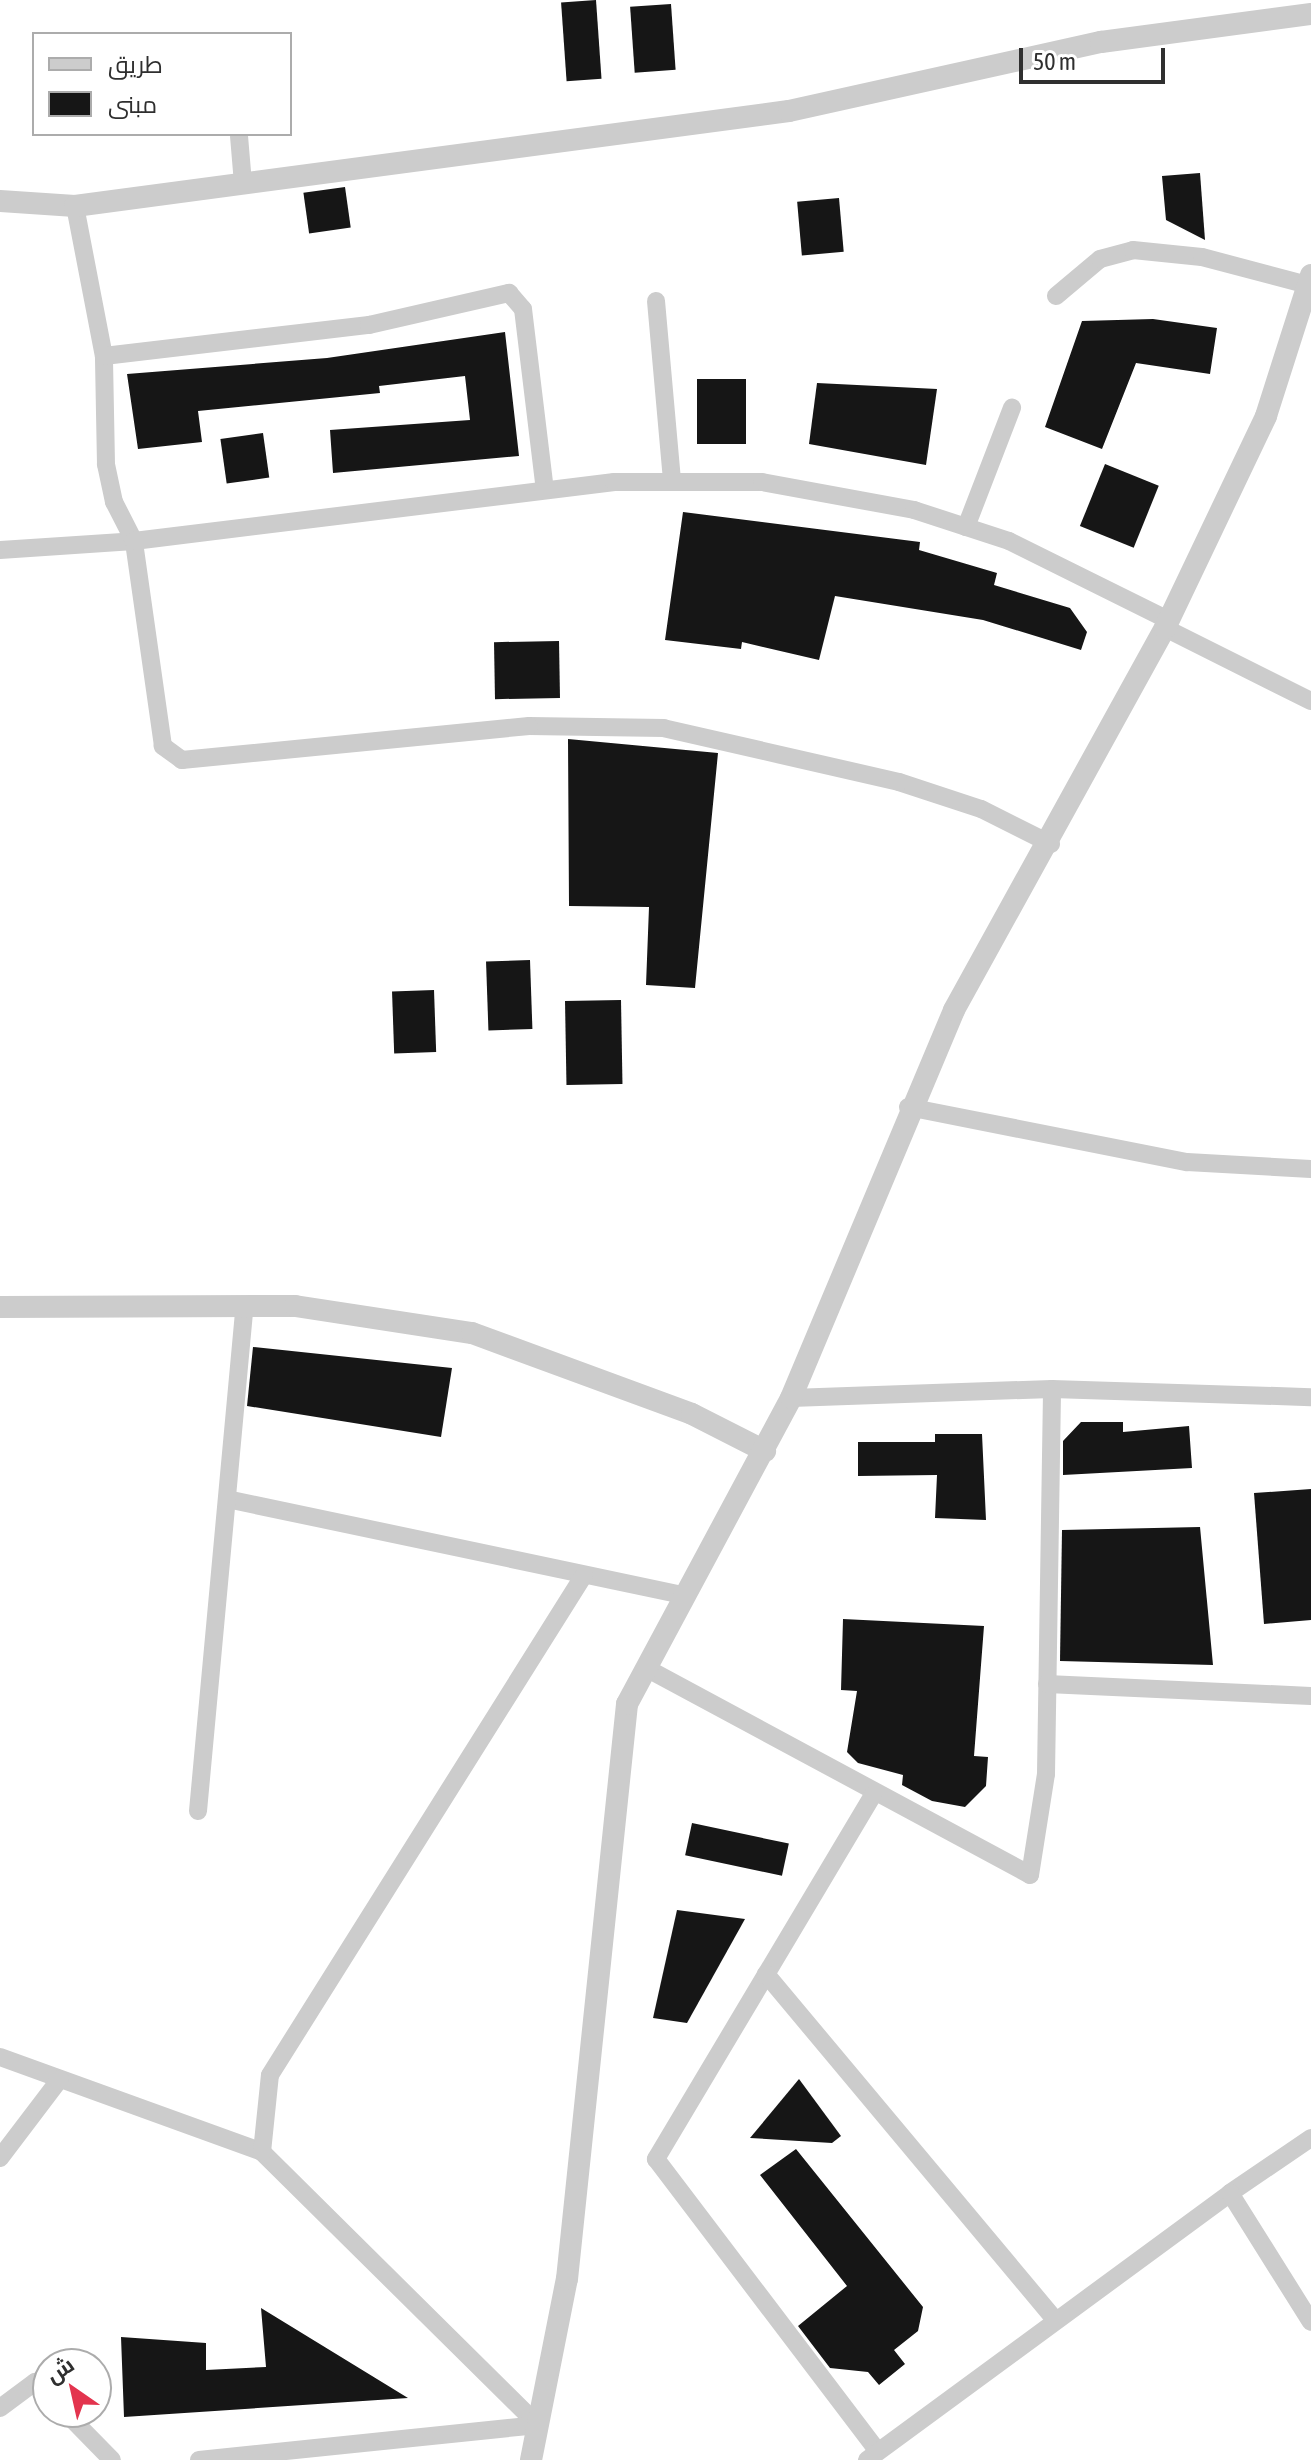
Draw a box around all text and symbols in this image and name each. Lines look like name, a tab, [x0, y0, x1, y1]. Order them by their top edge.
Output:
legend	[32, 32, 292, 136]
scale bar	[1023, 32, 1169, 82]
text: 50 m	[1033, 48, 1076, 75]
text: طريق	[108, 51, 163, 78]
text: مبنى	[108, 91, 157, 118]
north arrow	[32, 2348, 112, 2428]
text: ش	[41, 2351, 79, 2388]

